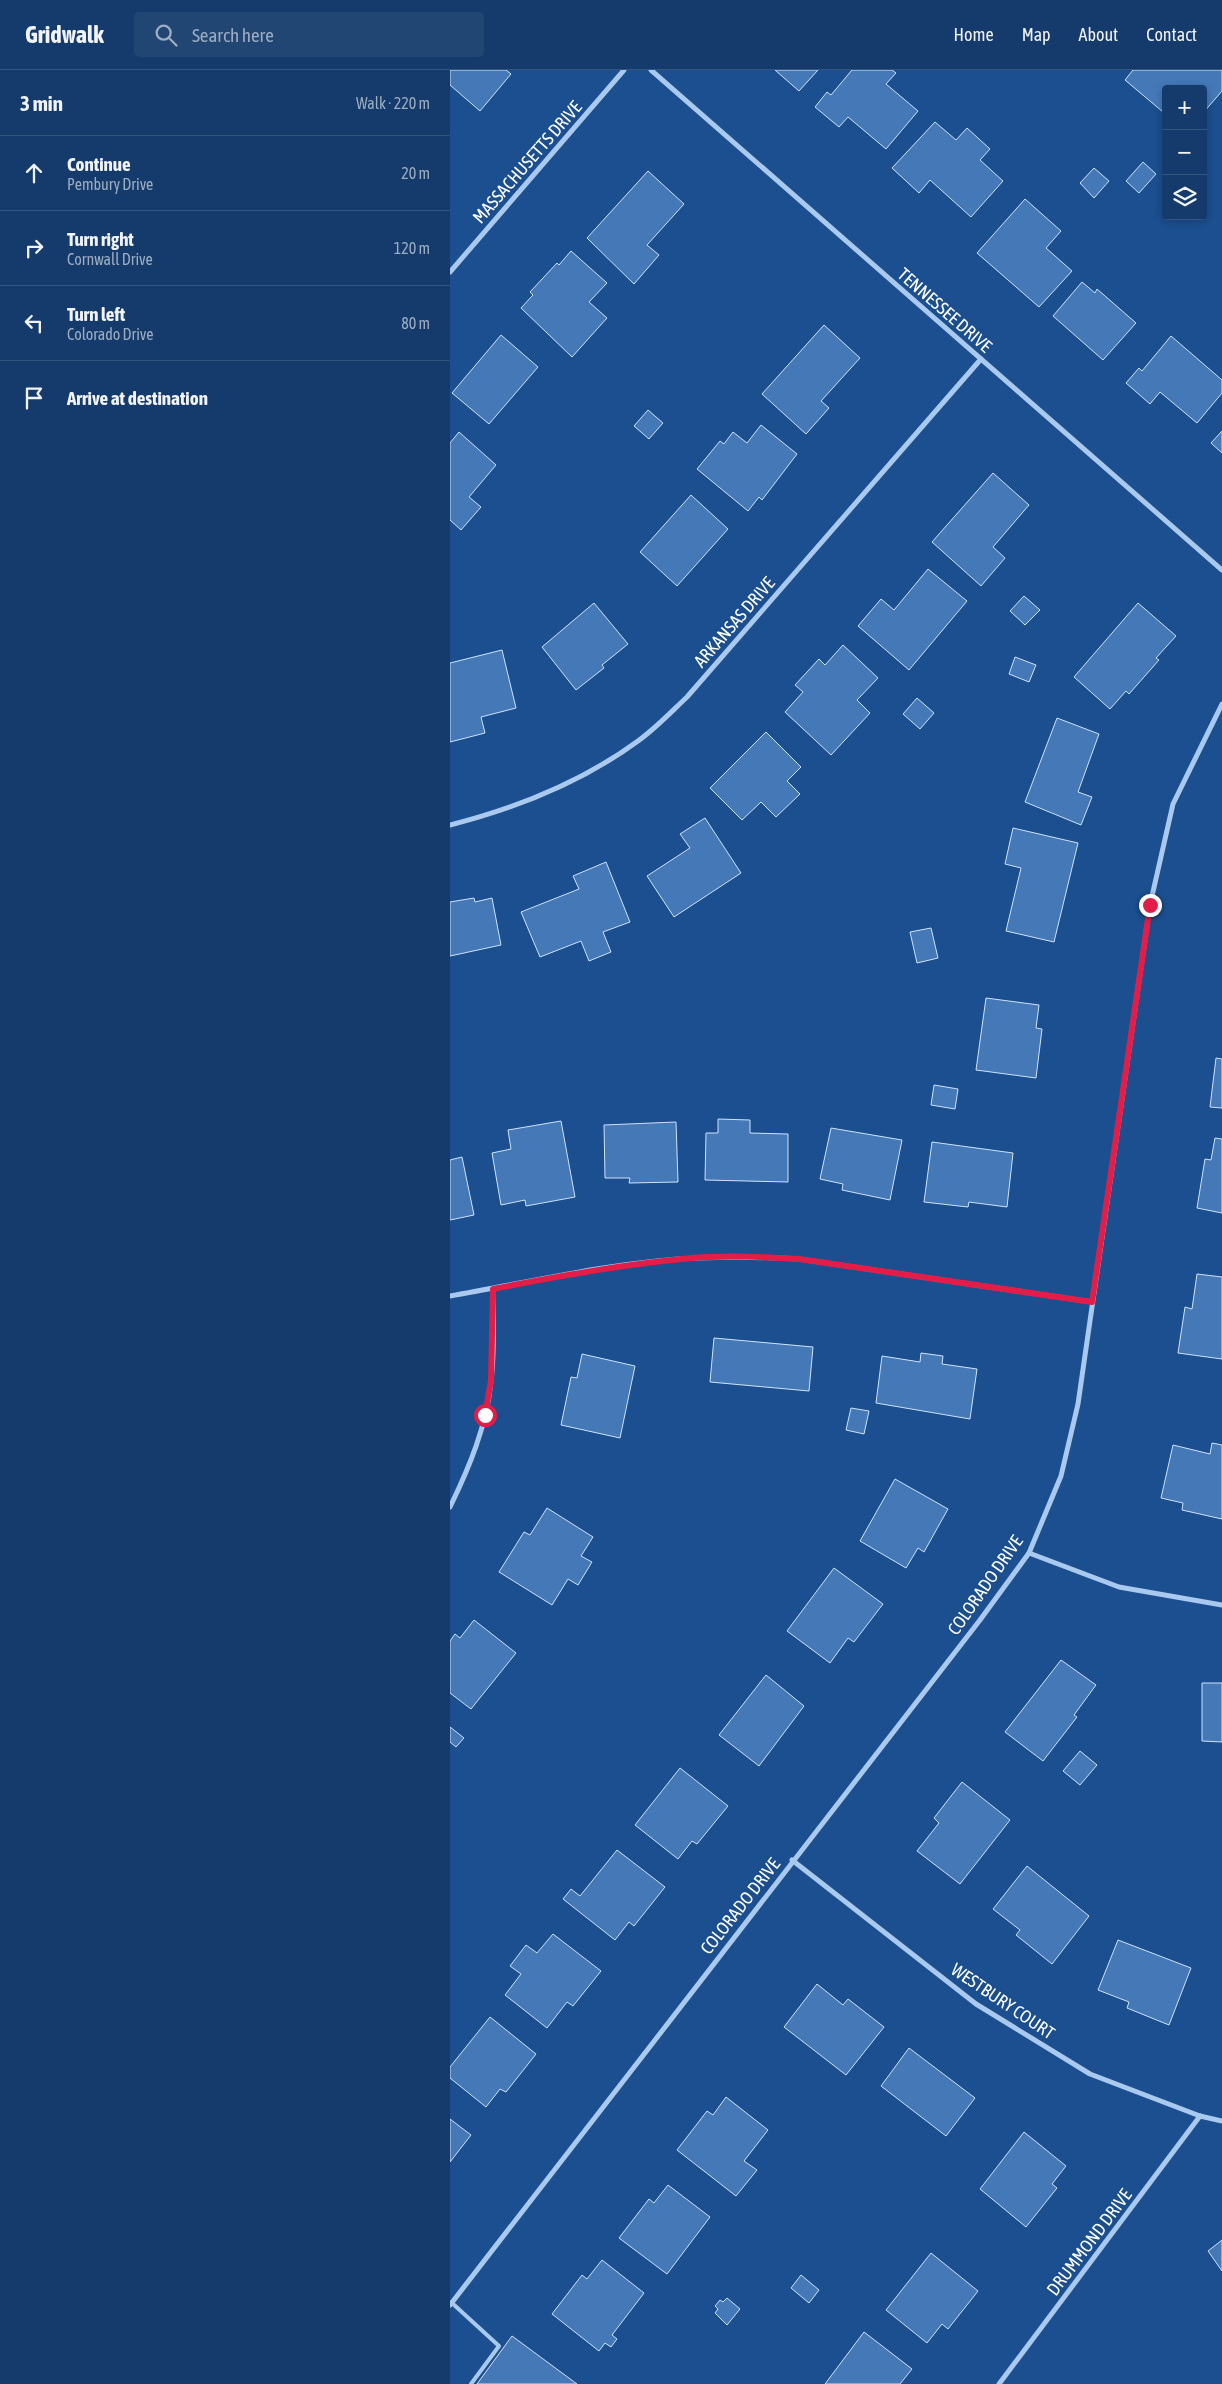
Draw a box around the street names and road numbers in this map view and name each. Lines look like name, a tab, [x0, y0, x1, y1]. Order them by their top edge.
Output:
street label: MASSACHUSETTS DRIVE	[468, 96, 586, 227]
street label: TENNESSEE DRIVE	[894, 264, 996, 357]
street label: ARKANSAS DRIVE	[689, 572, 779, 671]
street label: COLORADO DRIVE	[943, 1531, 1027, 1639]
street label: COLORADO DRIVE	[696, 1853, 784, 1958]
street label: WESTBURY COURT	[947, 1959, 1059, 2043]
street label: DRUMMOND DRIVE	[1042, 2184, 1136, 2299]

